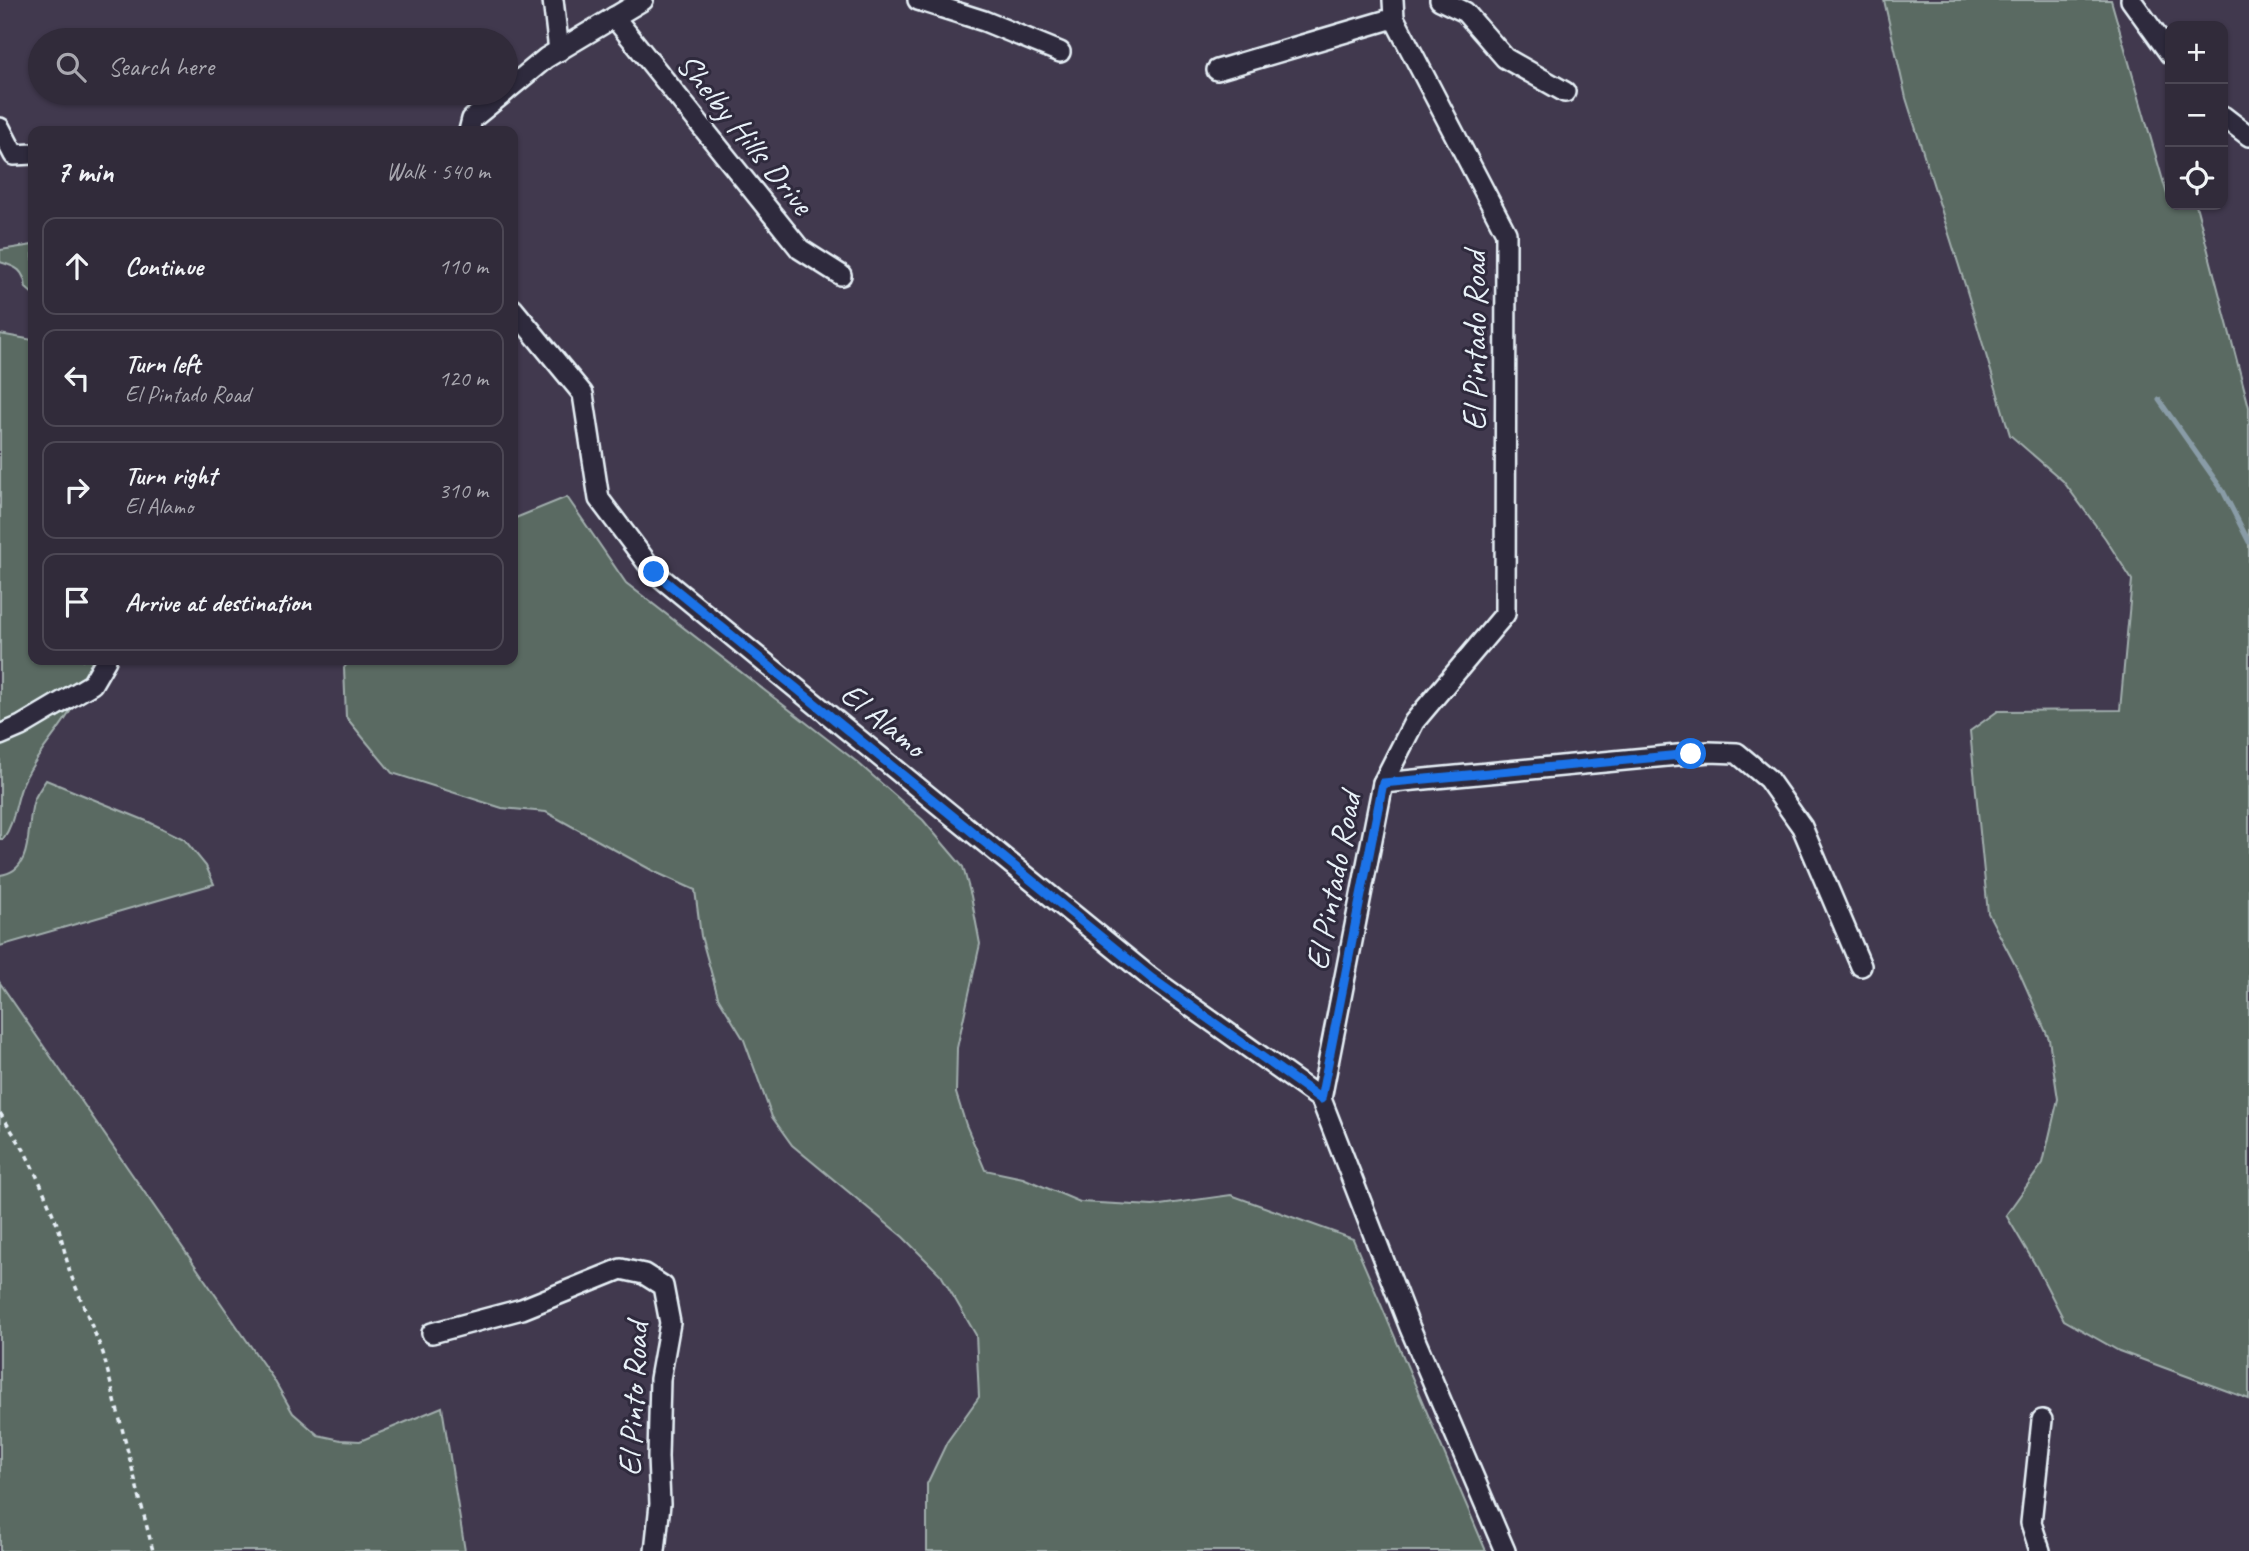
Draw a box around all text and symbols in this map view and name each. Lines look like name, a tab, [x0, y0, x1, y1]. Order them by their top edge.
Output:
map controls	[2165, 21, 2228, 210]
button: +	[2165, 21, 2228, 84]
search box	[28, 28, 518, 105]
street label: Shelby Hills Drive	[667, 44, 825, 225]
icon: search	[52, 48, 90, 86]
text: Search here	[108, 50, 214, 83]
button: −	[2165, 84, 2228, 147]
button: locate	[2165, 147, 2228, 210]
text: 7 min	[56, 153, 113, 191]
text: Walk · 540 m	[386, 157, 490, 186]
street label: El Pintado Road	[1454, 246, 1496, 431]
icon: ahead	[58, 247, 96, 285]
text: Continue	[125, 250, 203, 283]
text: 110 m	[439, 252, 488, 281]
text: Turn left	[125, 347, 200, 380]
icon: left	[58, 359, 96, 397]
text: 120 m	[439, 364, 488, 393]
text: El Pintado Road	[125, 380, 250, 409]
text: Turn right	[125, 459, 216, 492]
icon: right	[58, 471, 96, 509]
text: 310 m	[439, 476, 488, 505]
text: El Alamo	[125, 492, 193, 521]
route end	[638, 556, 669, 587]
icon: arrive	[58, 583, 96, 621]
text: Arrive at destination	[125, 586, 311, 619]
street label: El Alamo	[832, 673, 937, 769]
route start	[1675, 738, 1706, 769]
street label: El Pintado Road	[1295, 784, 1372, 973]
street label: El Pinto Road	[608, 1316, 658, 1477]

